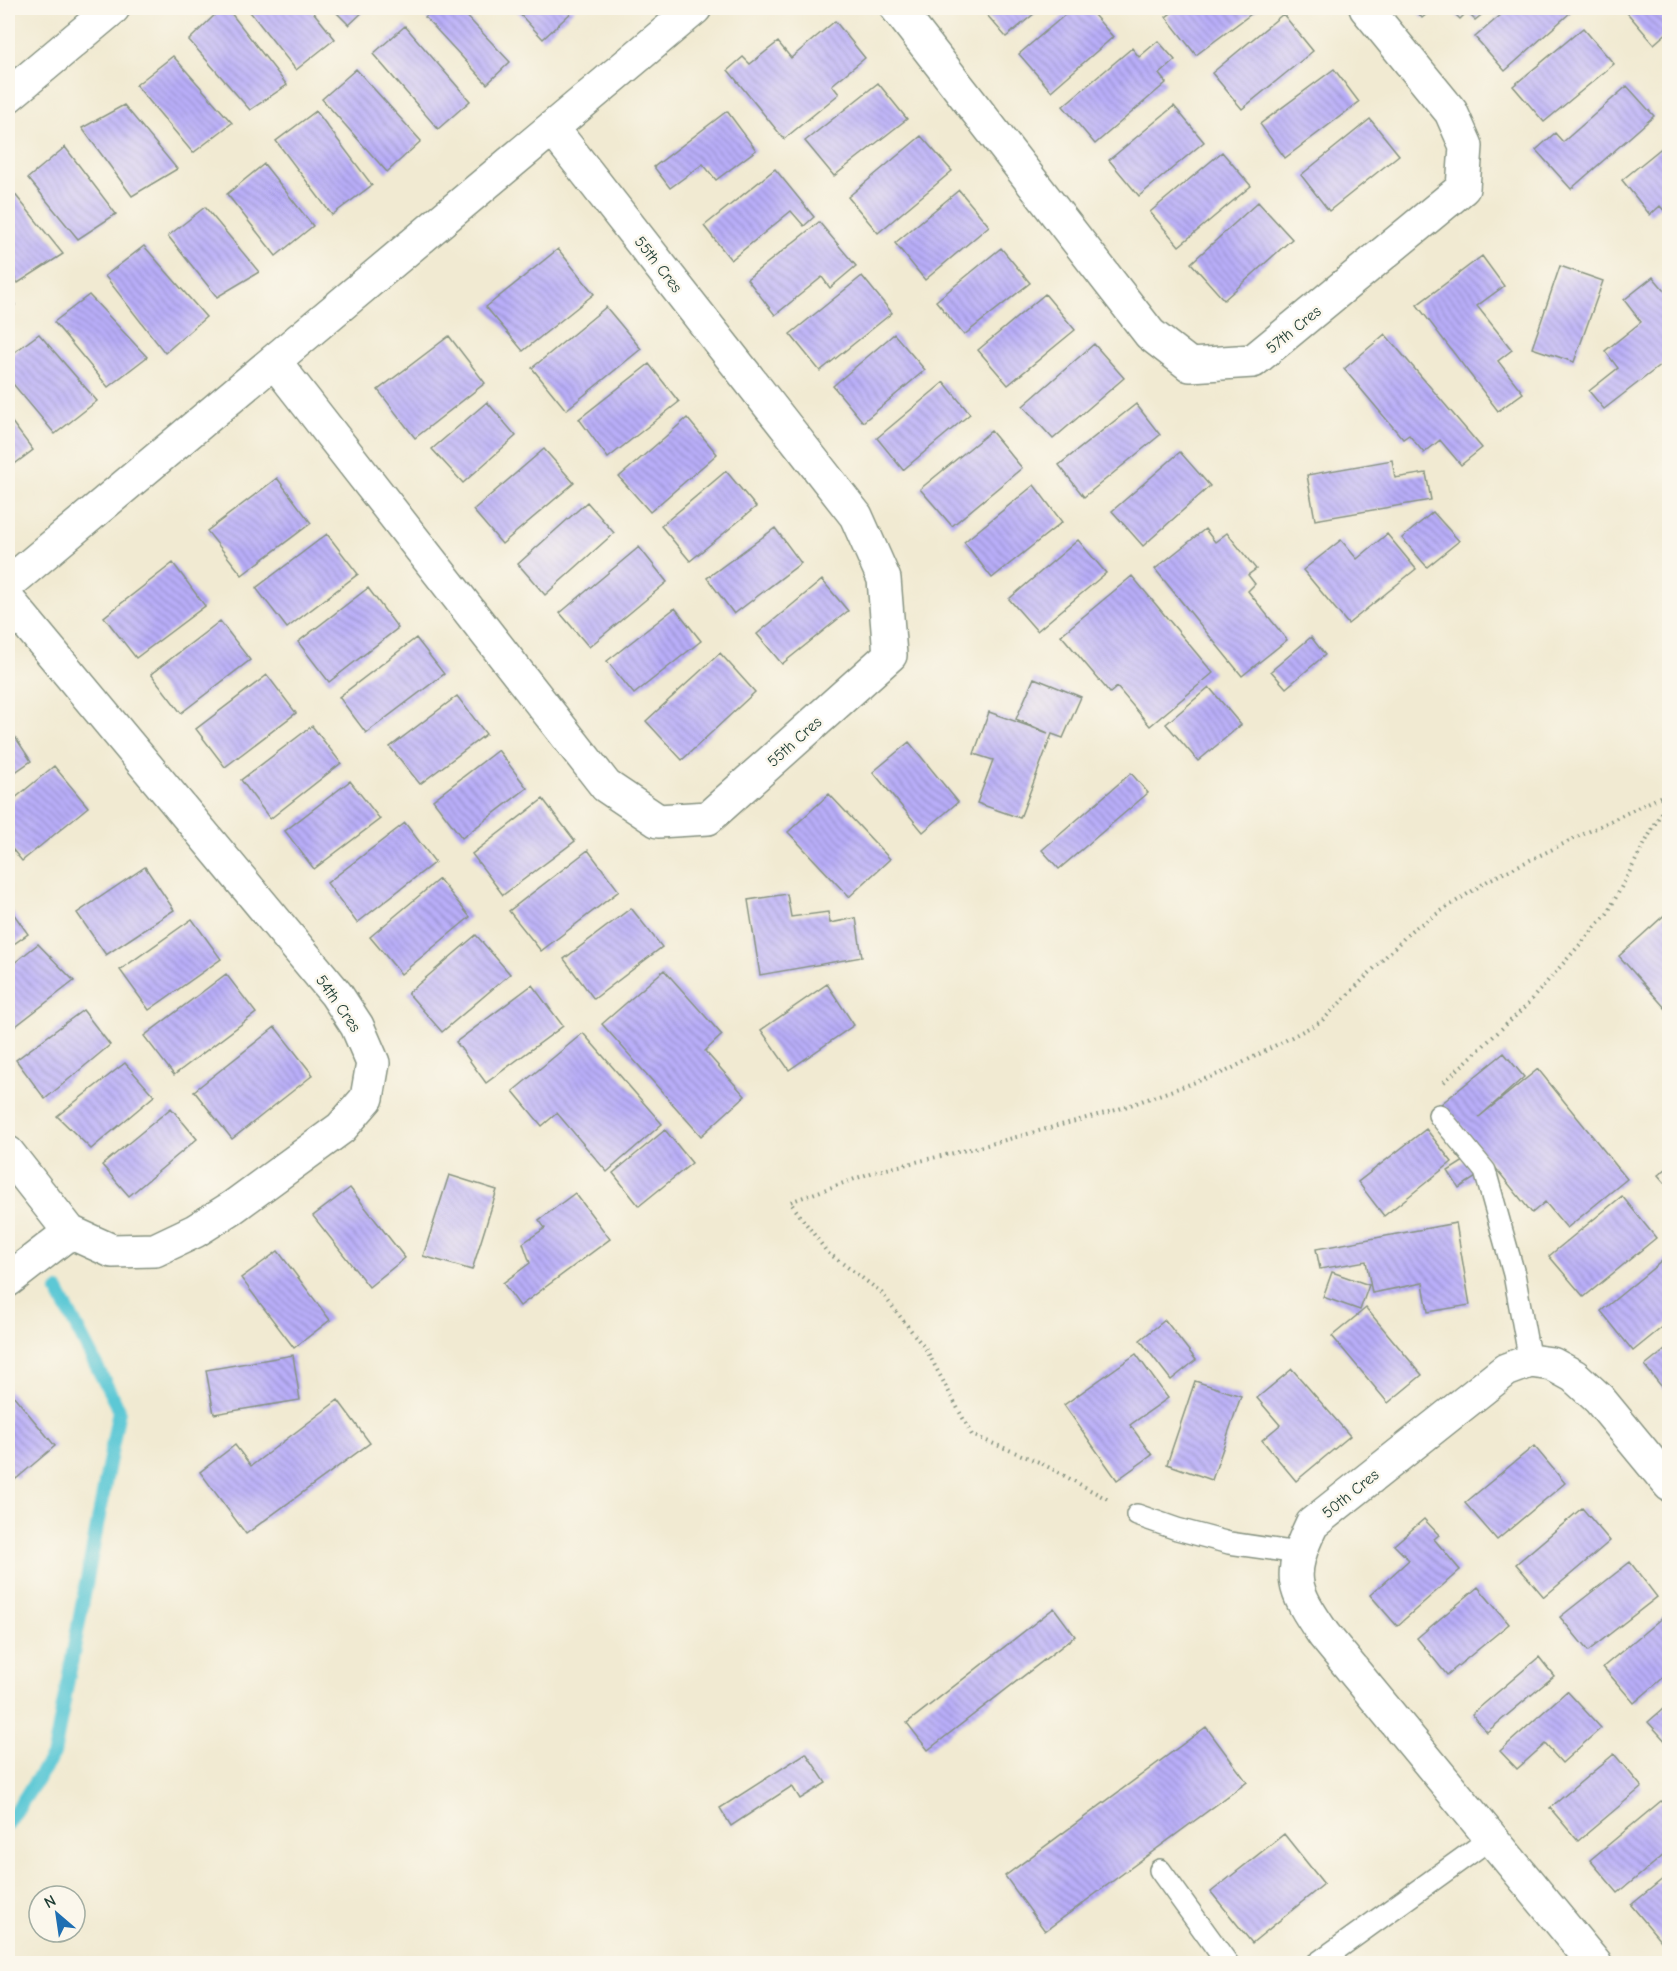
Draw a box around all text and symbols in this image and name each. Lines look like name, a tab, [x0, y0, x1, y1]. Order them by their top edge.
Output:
street label: 55th Cres	[631, 233, 686, 297]
street label: 57th Cres	[1263, 302, 1325, 357]
street label: 55th Cres	[764, 713, 826, 771]
street label: 54th Cres	[312, 972, 365, 1036]
street label: 50th Cres	[1319, 1465, 1383, 1522]
north arrow	[27, 1884, 87, 1944]
text: N	[41, 1891, 59, 1912]

